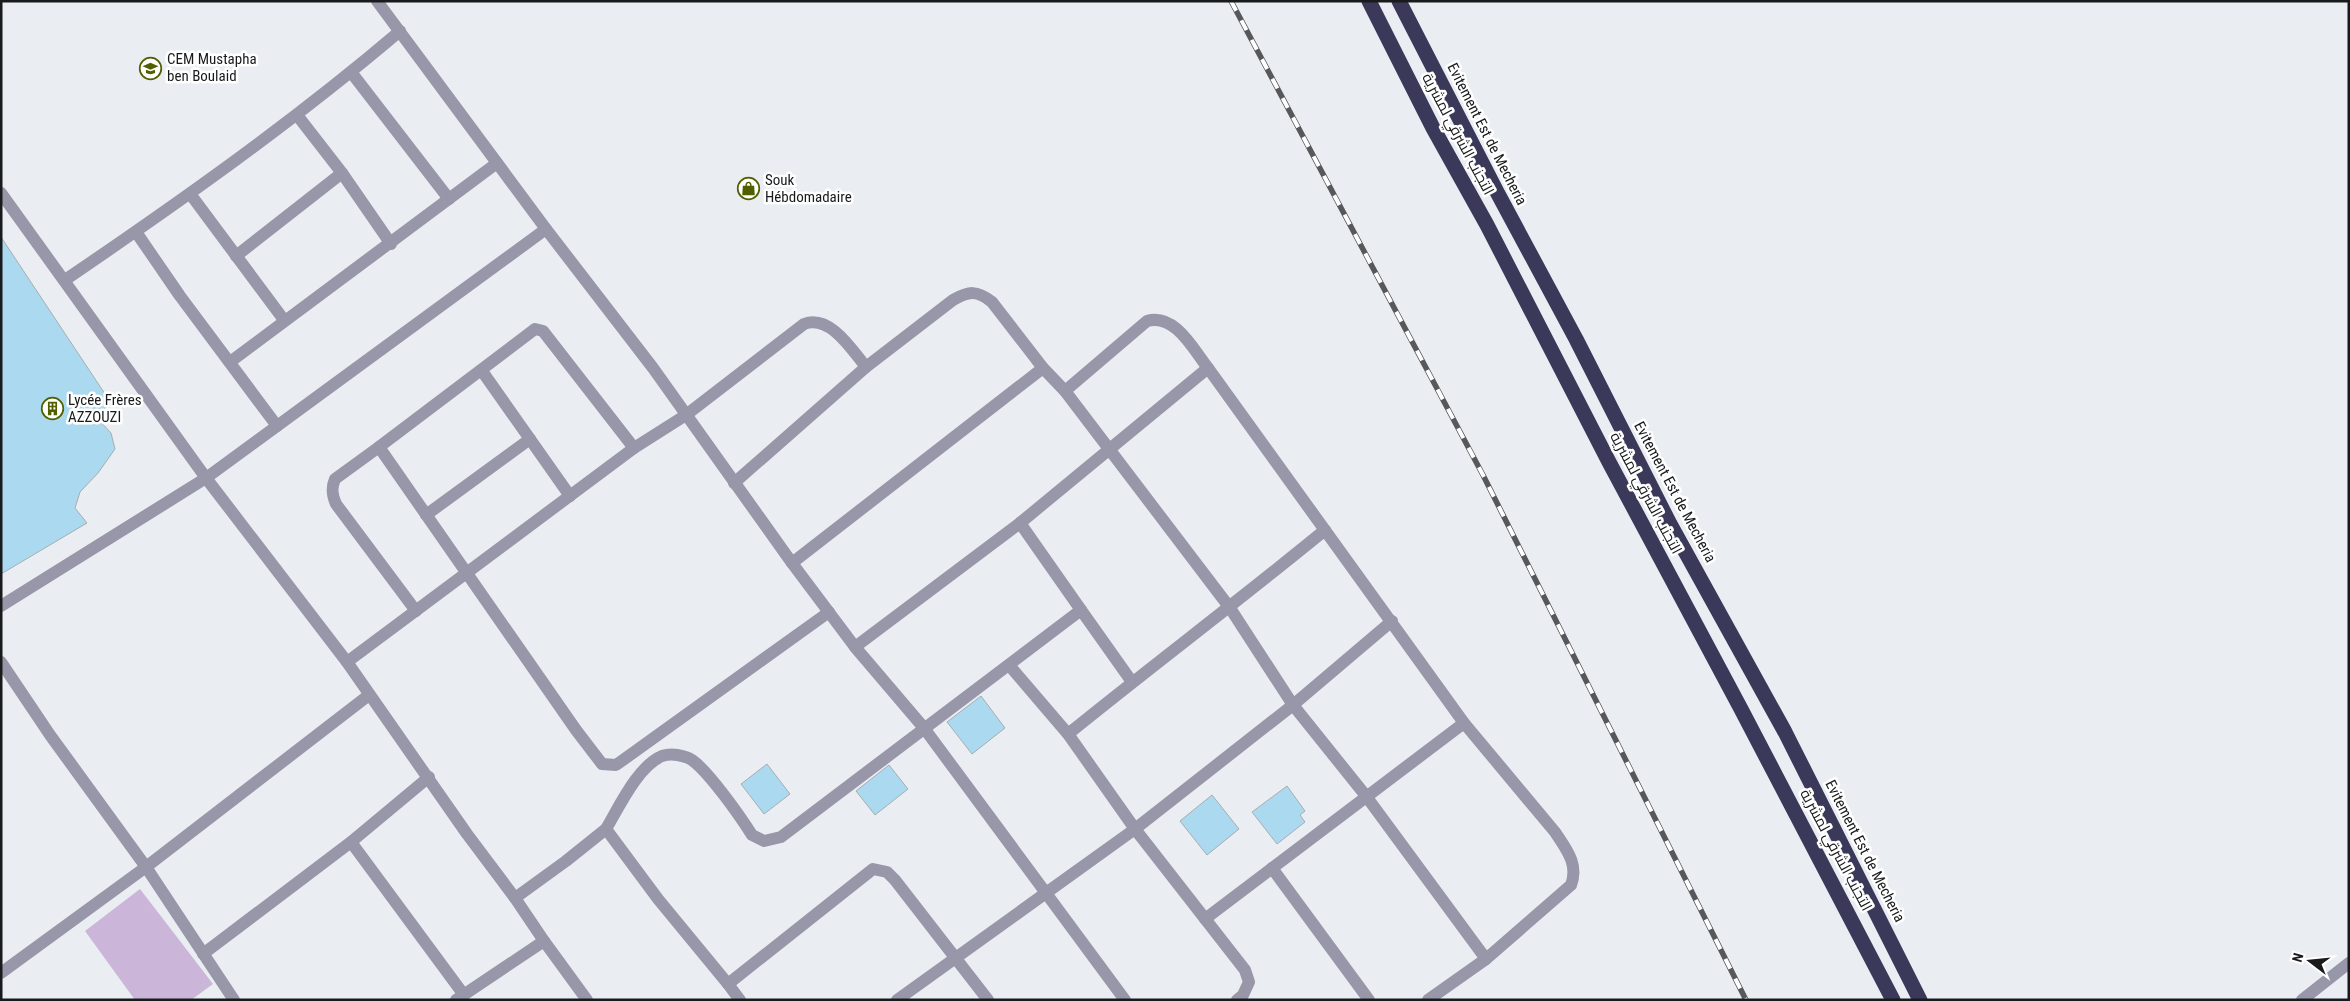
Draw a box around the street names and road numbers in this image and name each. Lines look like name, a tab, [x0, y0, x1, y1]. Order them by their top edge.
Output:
street label: Evitement Est de Mecheria	[1443, 60, 1531, 208]
street label: التجنب الشرقي لمشرية	[1416, 70, 1498, 199]
street label: Evitement Est de Mecheria	[1630, 418, 1720, 566]
street label: التجنب الشرقي لمشرية	[1604, 429, 1686, 558]
street label: Evitement Est de Mecheria	[1821, 777, 1909, 925]
street label: التجنب الشرقي لمشرية	[1794, 786, 1876, 915]

